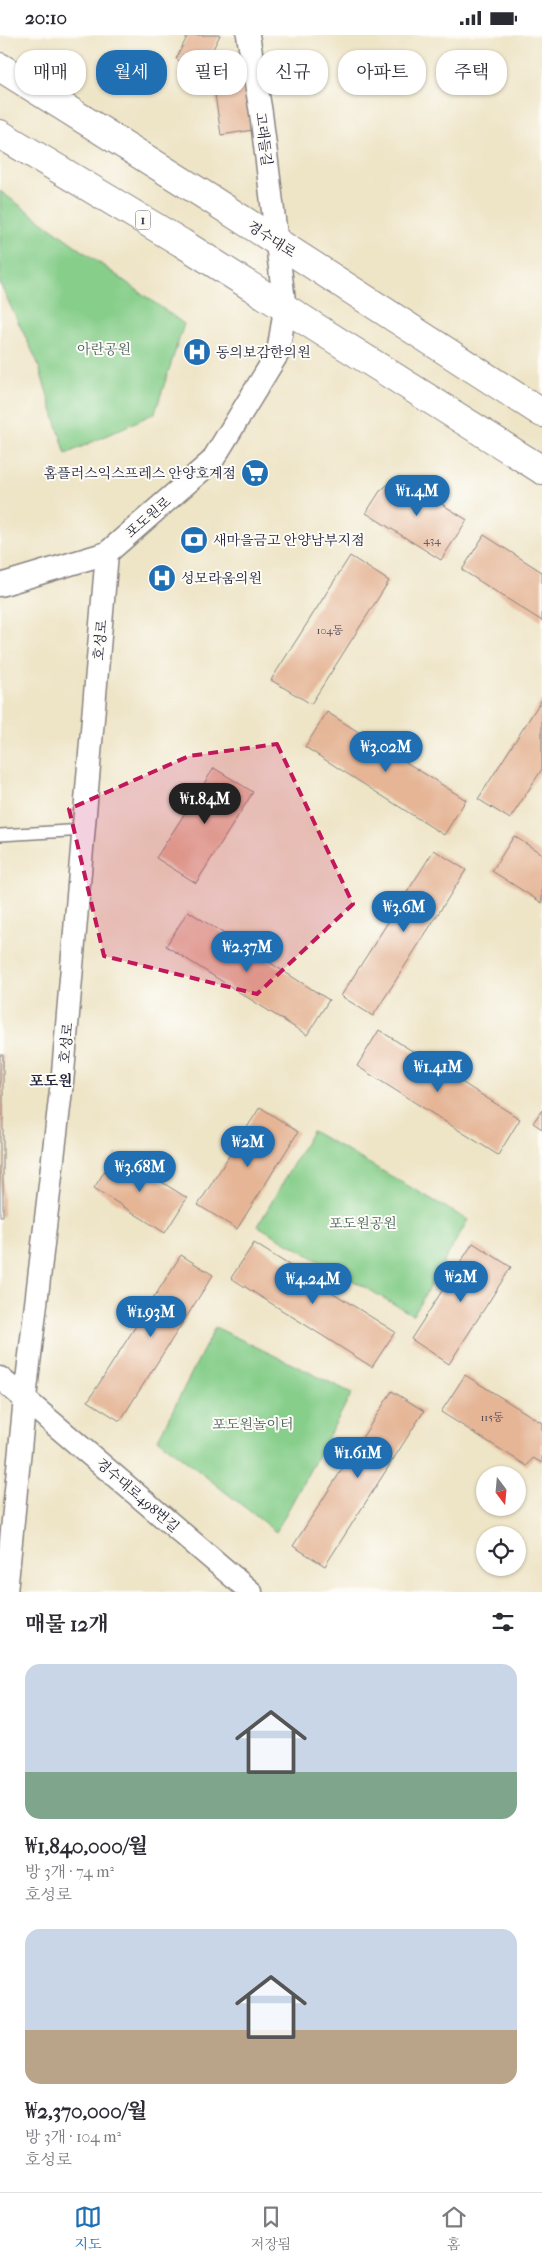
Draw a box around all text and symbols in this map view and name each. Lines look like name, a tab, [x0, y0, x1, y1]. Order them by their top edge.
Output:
text: 20:10	[25, 7, 67, 29]
chip: 매매	[15, 50, 86, 95]
chip: 월세	[96, 50, 167, 95]
chip: 필터	[177, 50, 247, 95]
chip: 신규	[257, 50, 328, 95]
chip: 아파트	[338, 50, 426, 95]
chip: 주택	[436, 50, 507, 95]
street label: 고래들길	[252, 111, 275, 167]
road number: 1	[136, 211, 150, 229]
street label: 경수대로	[244, 218, 299, 262]
hospital icon: 동의보감한의원	[182, 337, 212, 367]
park label: 아란공원	[77, 341, 131, 358]
place label: 동의보감한의원	[216, 344, 311, 361]
supermarket icon: 홈플러스익스프레스 안양호계점	[240, 458, 270, 488]
place label: 홈플러스익스프레스 안양호계점	[44, 465, 236, 482]
pin: ₩1.4M	[382, 475, 452, 517]
text: ₩1.4M	[396, 481, 438, 500]
street label: 포도원로	[122, 493, 175, 542]
bank icon: 새마을금고 안양남부지점	[179, 525, 209, 555]
place label: 새마을금고 안양남부지점	[213, 532, 365, 549]
house number: 434	[423, 534, 441, 547]
hospital icon: 성모라움의원	[147, 563, 177, 593]
place label: 성모라움의원	[181, 570, 262, 587]
street label: 호성로	[90, 619, 111, 661]
house number: 104동	[317, 624, 344, 637]
pin: ₩3.02M	[345, 731, 427, 773]
text: ₩3.02M	[361, 737, 411, 756]
pin: ₩1.84M	[164, 783, 246, 825]
text: ₩1.84M	[180, 789, 230, 808]
pin: ₩3.6M	[369, 891, 439, 933]
text: ₩3.6M	[383, 897, 425, 916]
pin: ₩2.37M	[206, 931, 288, 973]
text: ₩2.37M	[222, 937, 272, 956]
street label: 호성로	[56, 1022, 77, 1064]
pin: ₩1.41M	[397, 1051, 479, 1093]
text: ₩1.41M	[414, 1057, 462, 1076]
district label: 포도원	[29, 1072, 73, 1090]
pin: ₩2M	[224, 1125, 272, 1168]
text: ₩2M	[232, 1132, 264, 1151]
pin: ₩3.68M	[99, 1151, 181, 1193]
text: ₩3.68M	[115, 1157, 165, 1176]
park label: 포도원공원	[329, 1215, 397, 1232]
pin: ₩2M	[437, 1261, 485, 1303]
pin: ₩4.24M	[272, 1263, 354, 1305]
text: ₩2M	[445, 1267, 477, 1286]
text: ₩4.24M	[286, 1269, 340, 1288]
pin: ₩1.93M	[110, 1295, 192, 1338]
text: ₩1.93M	[127, 1302, 175, 1321]
house number: 115동	[480, 1411, 504, 1424]
park label: 포도원놀이터	[212, 1416, 294, 1433]
pin: ₩1.61M	[317, 1437, 399, 1479]
text: ₩1.61M	[334, 1443, 382, 1462]
street label: 경수대로498번길	[93, 1455, 182, 1536]
north arrow	[476, 1466, 526, 1516]
map controls	[476, 1466, 526, 1576]
button: locate	[476, 1526, 526, 1576]
icon: filters	[489, 1608, 517, 1636]
text: 매물 12개	[25, 1612, 109, 1636]
icon: home	[226, 1697, 316, 1787]
text: ₩1,840,000/월	[25, 1834, 148, 1858]
text: 방 3개 · 74 m²	[25, 1862, 114, 1881]
text: 호성로	[25, 1885, 71, 1904]
icon: home	[226, 1962, 316, 2052]
text: ₩2,370,000/월	[25, 2099, 147, 2123]
text: 방 3개 · 104 m²	[25, 2127, 121, 2146]
text: 호성로	[25, 2150, 71, 2169]
tab: 지도	[74, 2203, 102, 2253]
tab: 저장됨	[251, 2203, 291, 2253]
tab: 홈	[440, 2203, 468, 2253]

